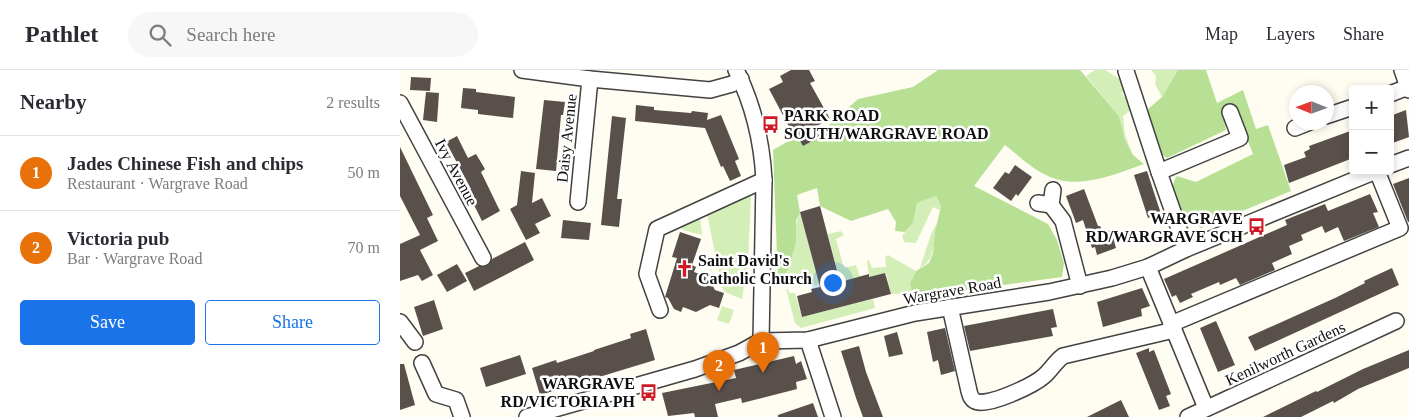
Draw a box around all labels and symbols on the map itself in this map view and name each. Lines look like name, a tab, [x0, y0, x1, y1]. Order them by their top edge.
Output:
north arrow	[1289, 85, 1334, 130]
street label: Daisy Avenue	[553, 93, 581, 183]
place label: PARK ROAD SOUTH/WARGRAVE ROAD	[784, 107, 989, 142]
bus stop icon: PARK ROAD SOUTH/WARGRAVE ROAD	[760, 114, 780, 134]
street label: Ivy Avenue	[431, 136, 481, 209]
place label: WARGRAVE RD/WARGRAVE SCH	[1085, 210, 1244, 245]
bus stop icon: WARGRAVE RD/WARGRAVE SCH	[1247, 217, 1267, 237]
place label: Saint David's Catholic Church	[698, 252, 812, 287]
church icon: Saint David's Catholic Church	[674, 259, 694, 279]
your location	[820, 270, 846, 296]
street label: Wargrave Road	[902, 274, 1003, 308]
street label: Kenilworth Gardens	[1223, 318, 1348, 389]
pin: 1	[747, 332, 779, 373]
pin: 2	[703, 350, 735, 391]
place label: WARGRAVE RD/VICTORIA PH	[501, 375, 636, 410]
bus stop icon: WARGRAVE RD/VICTORIA PH	[639, 382, 659, 402]

